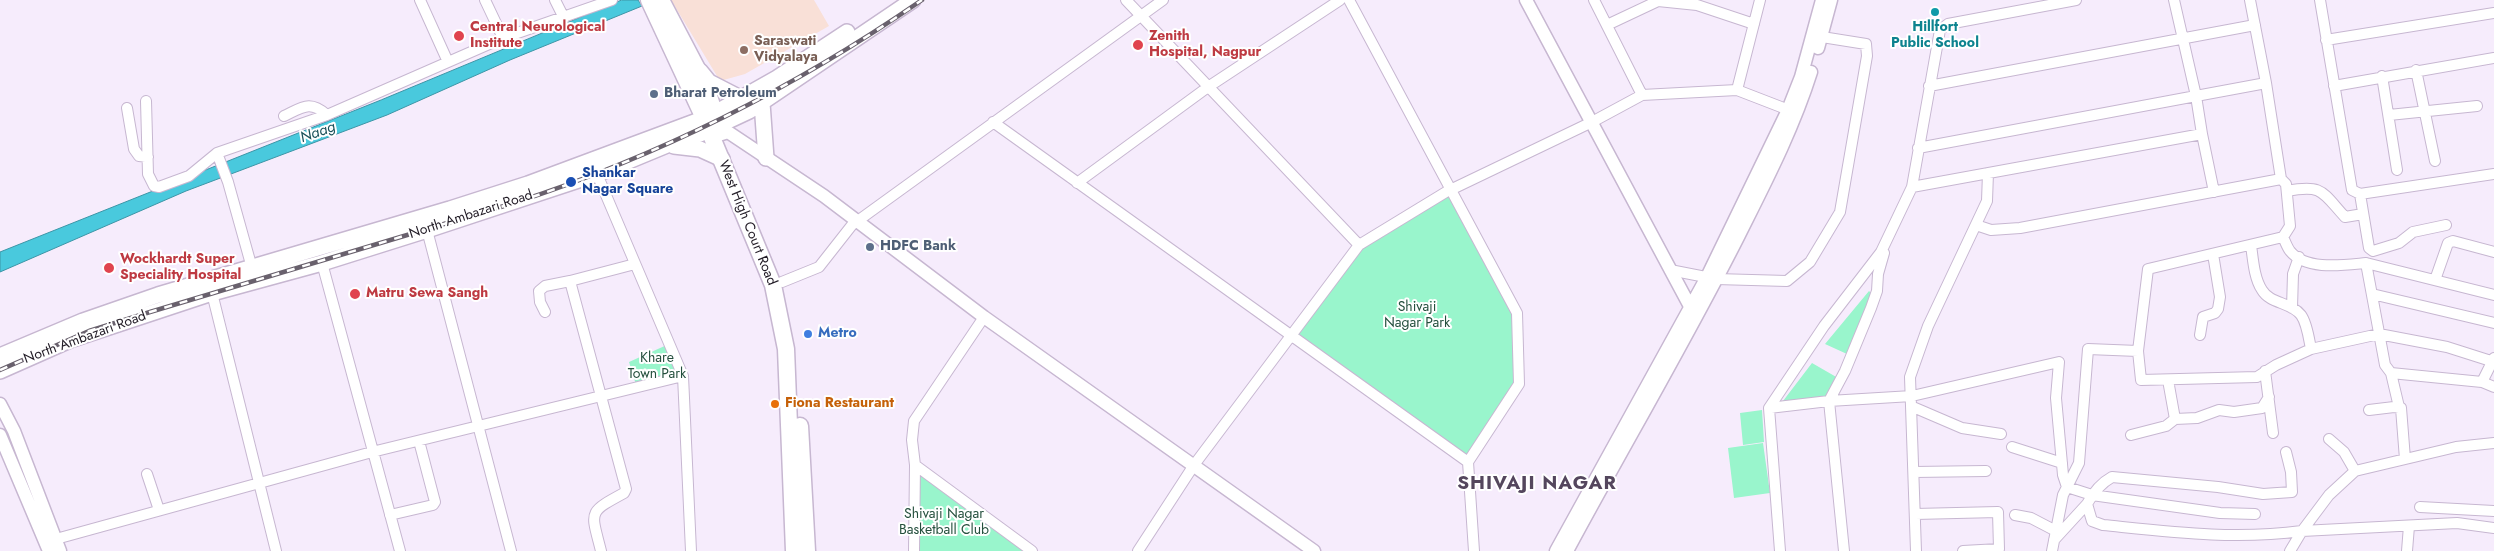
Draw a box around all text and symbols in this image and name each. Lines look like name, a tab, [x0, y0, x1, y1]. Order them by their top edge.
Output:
marker: Hillfort Public School	[1929, 6, 1941, 18]
place label: Central Neurological Institute	[470, 20, 605, 52]
place label: Hillfort Public School	[1891, 20, 1979, 52]
marker: Central Neurological Institute	[452, 29, 466, 43]
place label: Zenith Hospital, Nagpur	[1149, 29, 1261, 62]
place label: Saraswati Vidyalaya	[754, 34, 818, 66]
marker: Zenith Hospital, Nagpur	[1131, 38, 1145, 52]
marker: Saraswati Vidyalaya	[738, 44, 750, 56]
place label: Bharat Petroleum	[664, 86, 777, 102]
marker: Bharat Petroleum	[648, 88, 660, 100]
water label: Naag	[298, 118, 338, 148]
street label: West High Court Road	[714, 158, 780, 288]
place label: Shankar Nagar Square	[582, 166, 673, 198]
marker: Shankar Nagar Square	[564, 175, 578, 189]
street label: North Ambazari Road	[407, 187, 535, 243]
place label: HDFC Bank	[880, 239, 956, 255]
marker: HDFC Bank	[864, 241, 876, 253]
place label: Wockhardt Super Speciality Hospital	[120, 252, 241, 284]
marker: Wockhardt Super Speciality Hospital	[102, 261, 116, 275]
place label: Matru Sewa Sangh	[366, 286, 488, 302]
marker: Matru Sewa Sangh	[348, 287, 362, 301]
park label: Shivaji Nagar Park	[1384, 300, 1450, 332]
street label: North Ambazari Road	[21, 308, 149, 368]
place label: Metro	[818, 326, 857, 342]
marker: Metro	[802, 328, 814, 340]
park label: Khare Town Park	[628, 351, 686, 384]
place label: Fiona Restaurant	[785, 396, 894, 412]
marker: Fiona Restaurant	[769, 398, 781, 410]
district label: SHIVAJI NAGAR	[1456, 473, 1618, 495]
park label: Shivaji Nagar Basketball Club	[899, 507, 989, 540]

